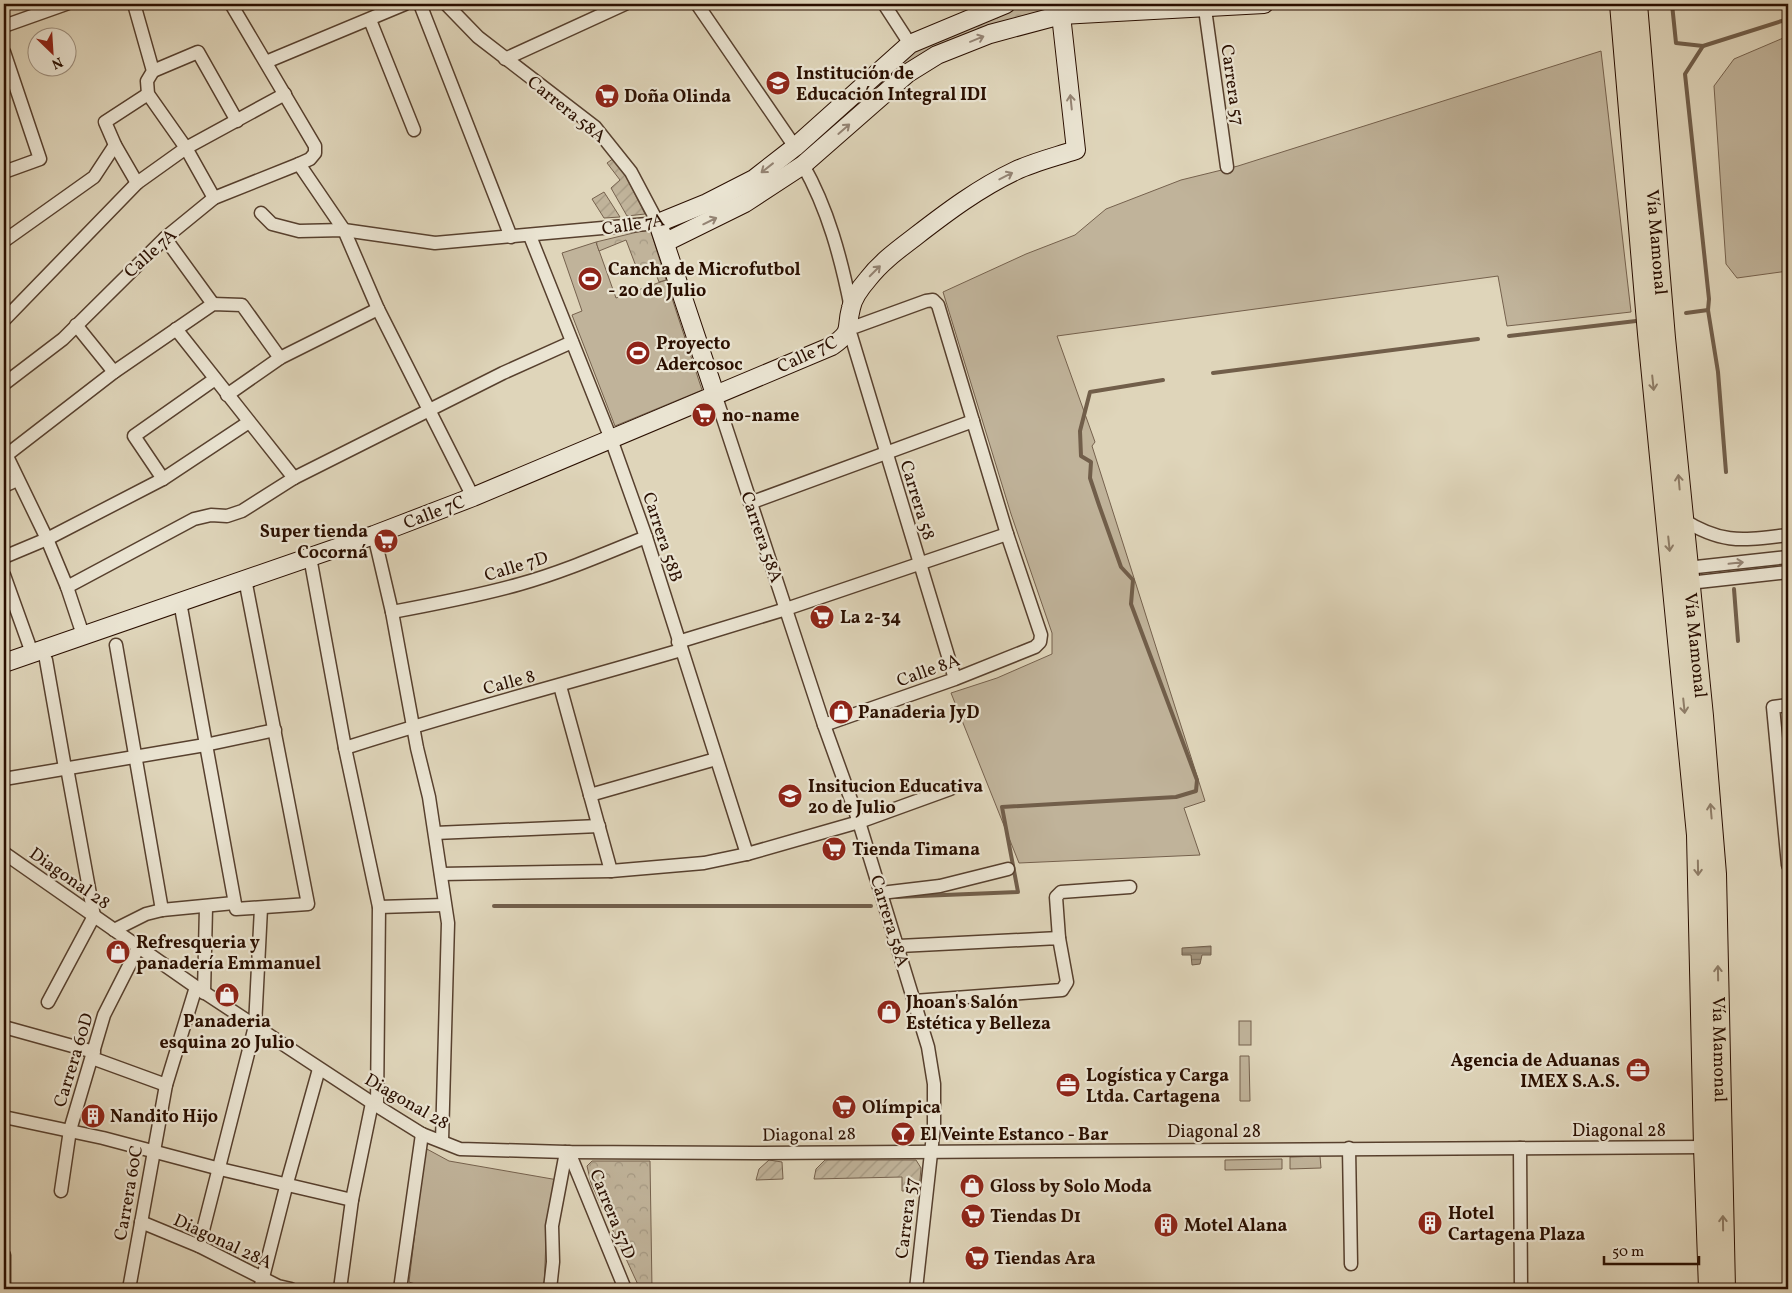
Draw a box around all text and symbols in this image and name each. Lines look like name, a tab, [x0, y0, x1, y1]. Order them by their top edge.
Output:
north arrow	[28, 28, 78, 78]
one-way arrow	[969, 34, 984, 43]
street label: Carrera 57	[1213, 43, 1250, 127]
text: N	[48, 52, 65, 73]
place label: Institución de Educación Integral IDI	[796, 62, 987, 108]
school or university icon: Institución de Educación Integral IDI	[765, 70, 791, 96]
street label: Carrera 58A	[521, 71, 611, 150]
supermarket icon: Doña Olinda	[594, 83, 620, 109]
place label: Doña Olinda	[624, 85, 731, 110]
one-way arrow	[1066, 94, 1075, 110]
one-way arrow	[837, 123, 850, 135]
one-way arrow	[761, 163, 774, 174]
one-way arrow	[998, 171, 1013, 180]
street label: Vía Mamonal	[1639, 189, 1672, 296]
street label: Calle 7A	[600, 208, 667, 243]
one-way arrow	[702, 216, 717, 225]
street label: Calle 7A	[119, 223, 183, 285]
place label: Cancha de Microfutbol - 20 de Julio	[608, 258, 801, 304]
one-way arrow	[869, 265, 881, 277]
sports icon: Cancha de Microfutbol - 20 de Julio	[577, 266, 603, 292]
street label: Calle 7C	[773, 330, 842, 380]
place label: Proyecto Adercosoc	[656, 332, 743, 378]
sports icon: Proyecto Adercosoc	[625, 340, 651, 366]
one-way arrow	[1648, 374, 1658, 390]
supermarket icon: no-name	[691, 402, 717, 428]
place label: no-name	[722, 404, 799, 429]
street label: Carrera 58	[893, 457, 941, 543]
one-way arrow	[1674, 474, 1684, 490]
street label: Carrera 58B	[635, 489, 688, 586]
street label: Carrera 58A	[733, 489, 788, 587]
street label: Calle 7C	[400, 490, 469, 537]
place label: Super tienda Cocorná	[260, 520, 368, 566]
supermarket icon: Super tienda Cocorná	[373, 528, 399, 554]
one-way arrow	[1664, 536, 1674, 552]
street label: Calle 7D	[481, 546, 551, 589]
one-way arrow	[1727, 558, 1743, 568]
street label: Vía Mamonal	[1677, 592, 1712, 699]
supermarket icon: La 2-34	[809, 604, 835, 630]
place label: La 2-34	[840, 606, 901, 631]
street label: Calle 8A	[893, 648, 964, 694]
street label: Calle 8	[481, 665, 538, 702]
one-way arrow	[1680, 698, 1689, 714]
shop icon: Panaderia JyD	[828, 699, 854, 725]
place label: Panaderia JyD	[858, 701, 979, 726]
place label: Insitucion Educativa 20 de Julio	[808, 775, 983, 821]
school or university icon: Insitucion Educativa 20 de Julio	[777, 783, 803, 809]
one-way arrow	[1706, 803, 1716, 819]
supermarket icon: Tienda Timana	[821, 836, 847, 862]
place label: Tienda Timana	[852, 838, 980, 863]
street label: Diagonal 28	[24, 842, 115, 916]
one-way arrow	[1693, 860, 1703, 876]
street label: Carrera 58A	[863, 872, 914, 971]
place label: Refresqueria y panadería Emmanuel	[136, 931, 321, 977]
shop icon: Refresqueria y panadería Emmanuel	[105, 939, 131, 965]
one-way arrow	[1713, 965, 1723, 982]
shop icon: Panaderia esquina 20 Julio	[214, 982, 240, 1008]
place label: Jhoan's Salón Estética y Belleza	[905, 991, 1051, 1037]
street label: Vía Mamonal	[1705, 996, 1732, 1102]
shop icon: Jhoan's Salón Estética y Belleza	[876, 999, 902, 1025]
street label: Carrera 60D	[48, 1010, 101, 1111]
place label: Panaderia esquina 20 Julio	[160, 1010, 294, 1056]
place label: Agencia de Aduanas IMEX S.A.S.	[1450, 1049, 1620, 1095]
office icon: Agencia de Aduanas IMEX S.A.S.	[1625, 1057, 1651, 1083]
place label: Logística y Carga Ltda. Cartagena	[1086, 1064, 1229, 1110]
street label: Diagonal 28	[359, 1068, 453, 1137]
office icon: Logística y Carga Ltda. Cartagena	[1055, 1072, 1081, 1098]
supermarket icon: Olímpica	[831, 1094, 857, 1120]
place label: Olímpica	[862, 1096, 941, 1121]
building icon: Nandito Hijo	[80, 1103, 106, 1129]
place label: Nandito Hijo	[110, 1105, 218, 1130]
street label: Diagonal 28	[1572, 1119, 1666, 1144]
street label: Diagonal 28	[1167, 1120, 1261, 1145]
bar icon: El Veinte Estanco - Bar	[890, 1121, 916, 1147]
street label: Diagonal 28	[762, 1122, 856, 1149]
place label: El Veinte Estanco - Bar	[920, 1123, 1109, 1148]
street label: Carrera 60C	[109, 1144, 150, 1243]
street label: Carrera 57D	[582, 1166, 641, 1263]
shop icon: Gloss by Solo Moda	[959, 1173, 985, 1199]
place label: Gloss by Solo Moda	[990, 1175, 1152, 1200]
street label: Carrera 57	[890, 1176, 925, 1260]
place label: Hotel Cartagena Plaza	[1448, 1202, 1586, 1248]
supermarket icon: Tiendas D1	[960, 1203, 986, 1229]
place label: Tiendas D1	[990, 1205, 1081, 1230]
street label: Diagonal 28A	[169, 1209, 276, 1276]
building icon: Hotel Cartagena Plaza	[1417, 1210, 1443, 1236]
building icon: Motel Alana	[1153, 1212, 1179, 1238]
place label: Motel Alana	[1184, 1214, 1288, 1239]
one-way arrow	[1718, 1215, 1728, 1232]
scale bar	[1604, 1233, 1700, 1265]
text: 50 m	[1612, 1242, 1644, 1263]
supermarket icon: Tiendas Ara	[964, 1245, 990, 1271]
place label: Tiendas Ara	[994, 1247, 1096, 1272]

